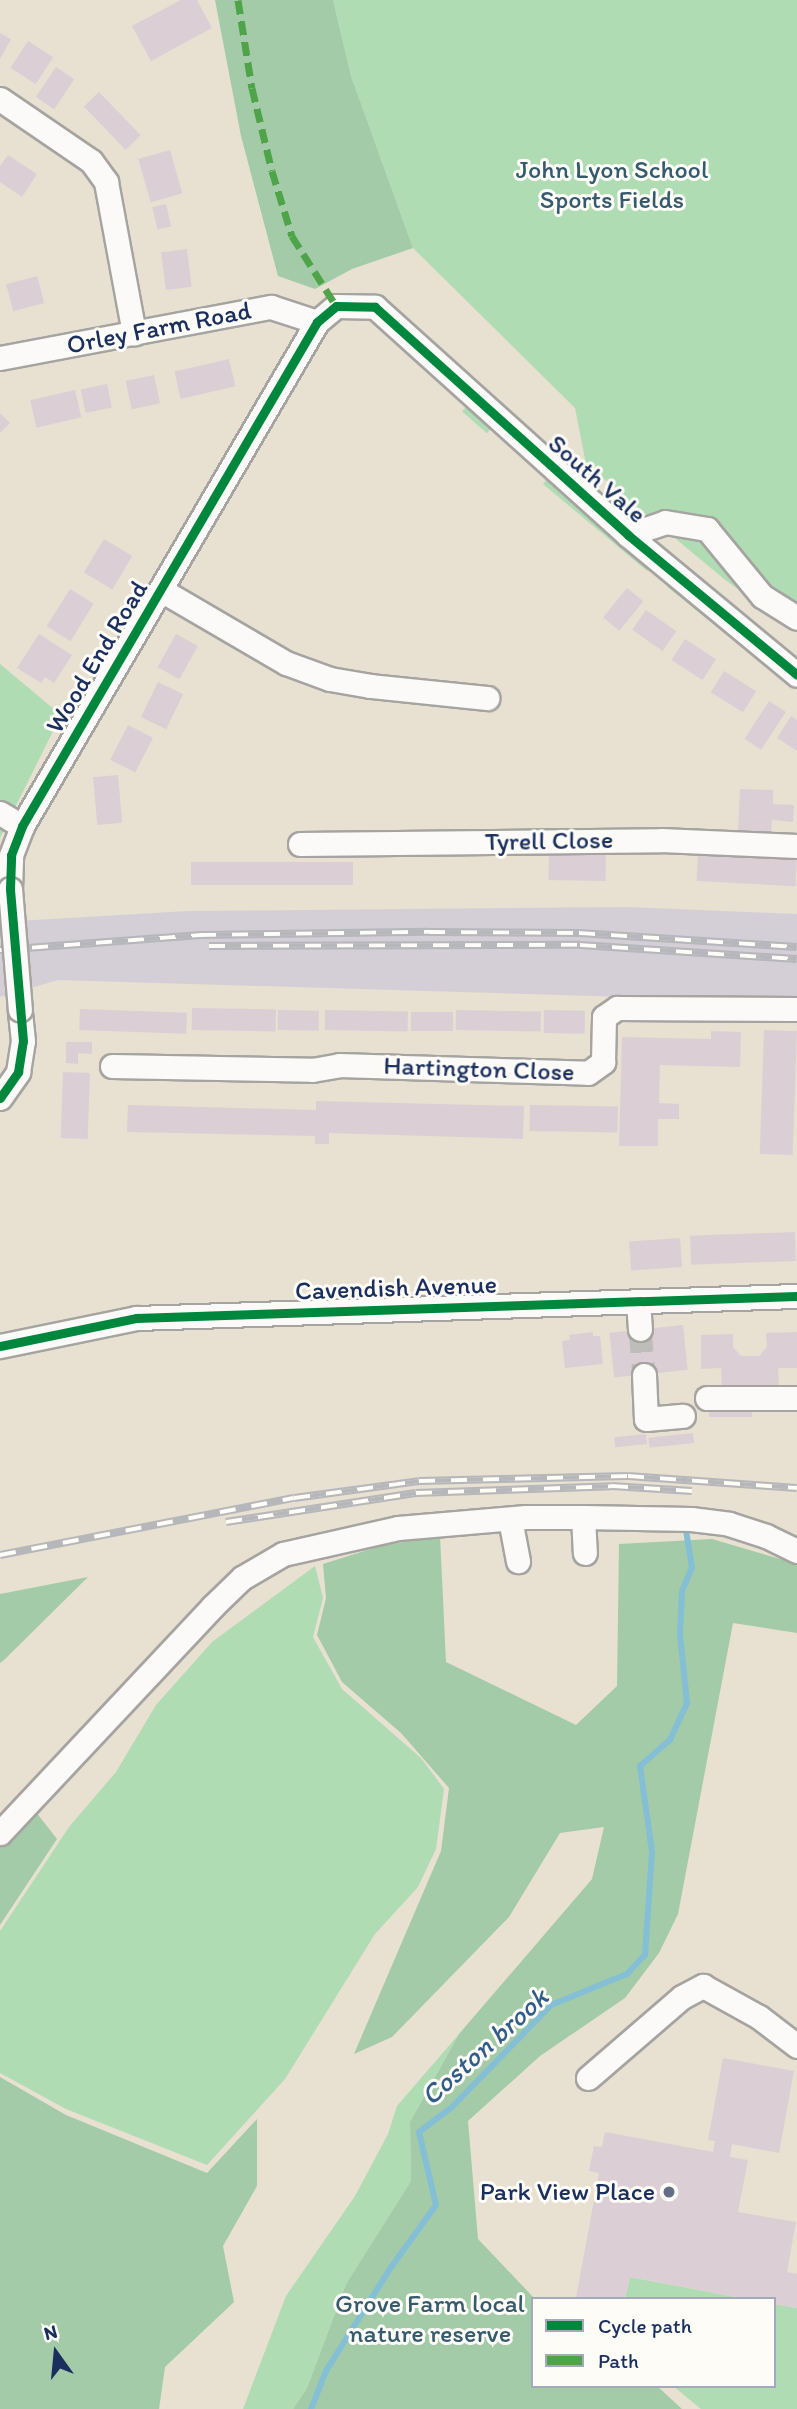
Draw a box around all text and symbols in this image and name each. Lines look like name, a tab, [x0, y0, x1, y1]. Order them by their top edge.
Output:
park label: John Lyon School Sports Fields	[516, 154, 708, 216]
street label: Orley Farm Road	[65, 295, 253, 361]
street label: South Vale	[542, 428, 652, 530]
street label: Wood End Road	[39, 575, 155, 739]
street label: Tyrell Close	[485, 824, 613, 858]
street label: Hartington Close	[383, 1050, 575, 1088]
street label: Cavendish Avenue	[295, 1269, 497, 1307]
water label: Coston brook	[413, 1980, 555, 2112]
place label: Park View Place	[480, 2176, 655, 2208]
marker: Park View Place	[661, 2184, 677, 2200]
park label: Grove Farm local nature reserve	[336, 2288, 524, 2350]
legend	[531, 2297, 776, 2388]
text: Cycle path	[598, 2313, 692, 2338]
north arrow	[21, 2318, 91, 2388]
text: N	[41, 2319, 60, 2345]
text: Path	[598, 2348, 639, 2373]

